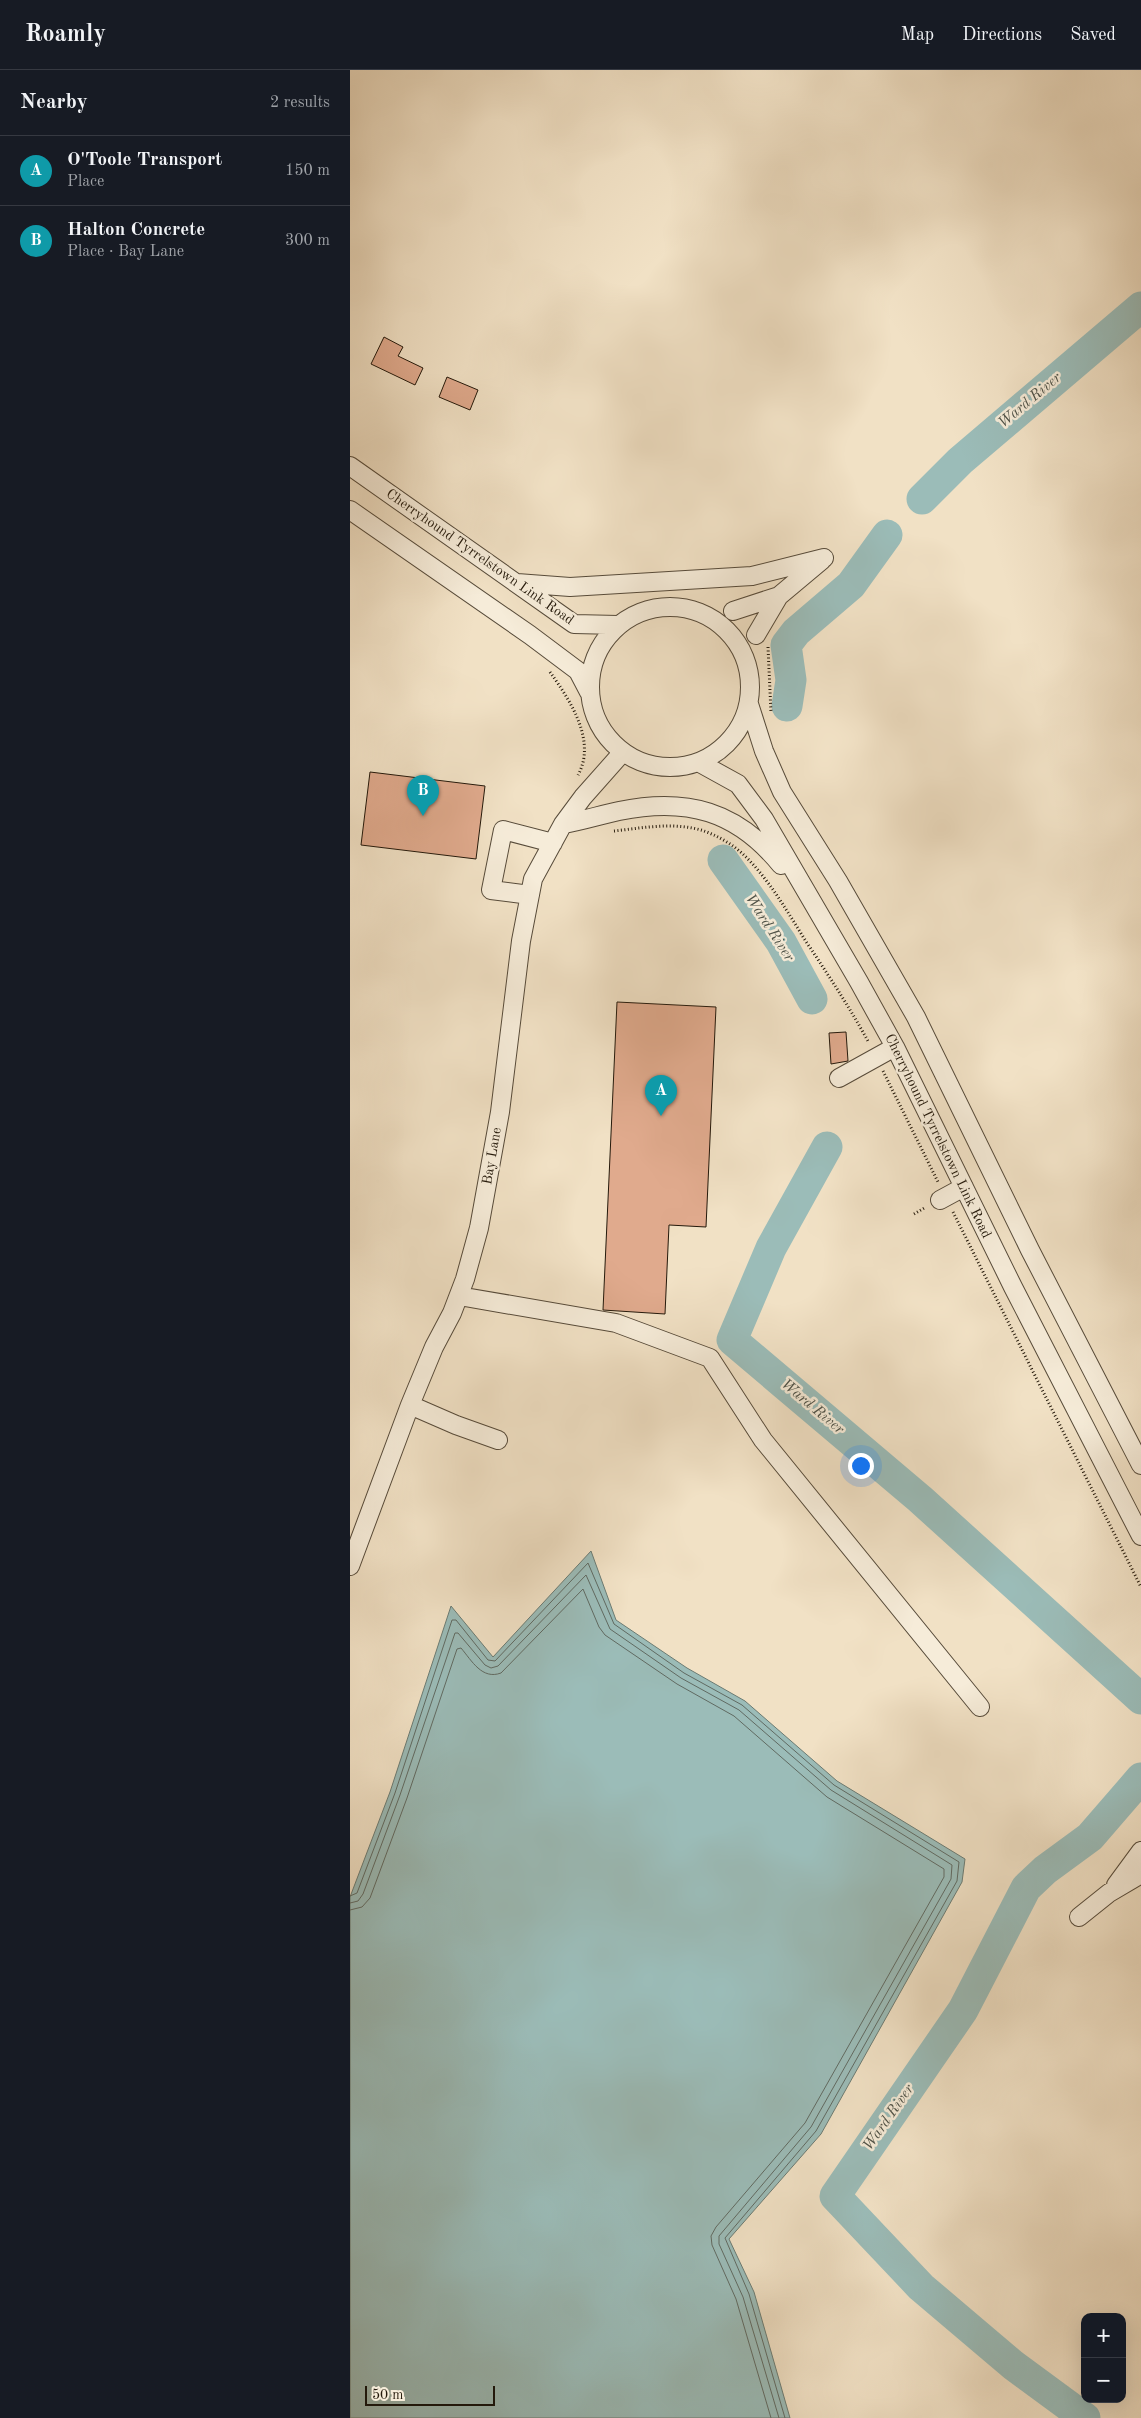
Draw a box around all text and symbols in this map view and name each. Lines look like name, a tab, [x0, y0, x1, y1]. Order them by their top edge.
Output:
text: Roamly	[25, 23, 106, 47]
text: Map	[901, 26, 934, 44]
text: Directions	[962, 26, 1042, 44]
text: Saved	[1070, 26, 1116, 44]
text: Nearby	[20, 92, 88, 113]
text: 2 results	[270, 95, 330, 111]
text: O'Toole Transport	[67, 151, 222, 170]
text: A	[30, 163, 42, 179]
text: 150 m	[285, 163, 330, 179]
text: Place	[67, 174, 104, 190]
text: Halton Concrete	[67, 221, 205, 240]
text: B	[30, 233, 42, 249]
text: 300 m	[285, 233, 330, 249]
text: Place · Bay Lane	[67, 244, 184, 260]
water label: Ward River	[996, 370, 1065, 432]
street label: Cherryhound Tyrrelstown Link Road	[384, 487, 576, 627]
pin: B	[407, 775, 439, 816]
water label: Ward River	[742, 892, 797, 965]
street label: Cherryhound Tyrrelstown Link Road	[882, 1032, 994, 1240]
pin: A	[645, 1075, 677, 1116]
street label: Bay Lane	[480, 1126, 504, 1186]
water label: Ward River	[778, 1376, 847, 1438]
your location	[848, 1453, 874, 1479]
water label: Ward River	[861, 2082, 918, 2154]
map controls	[1081, 2313, 1126, 2403]
button: +	[1081, 2313, 1126, 2358]
button: −	[1081, 2358, 1126, 2403]
scale bar	[365, 2383, 495, 2406]
text: 50 m	[372, 2388, 403, 2402]

